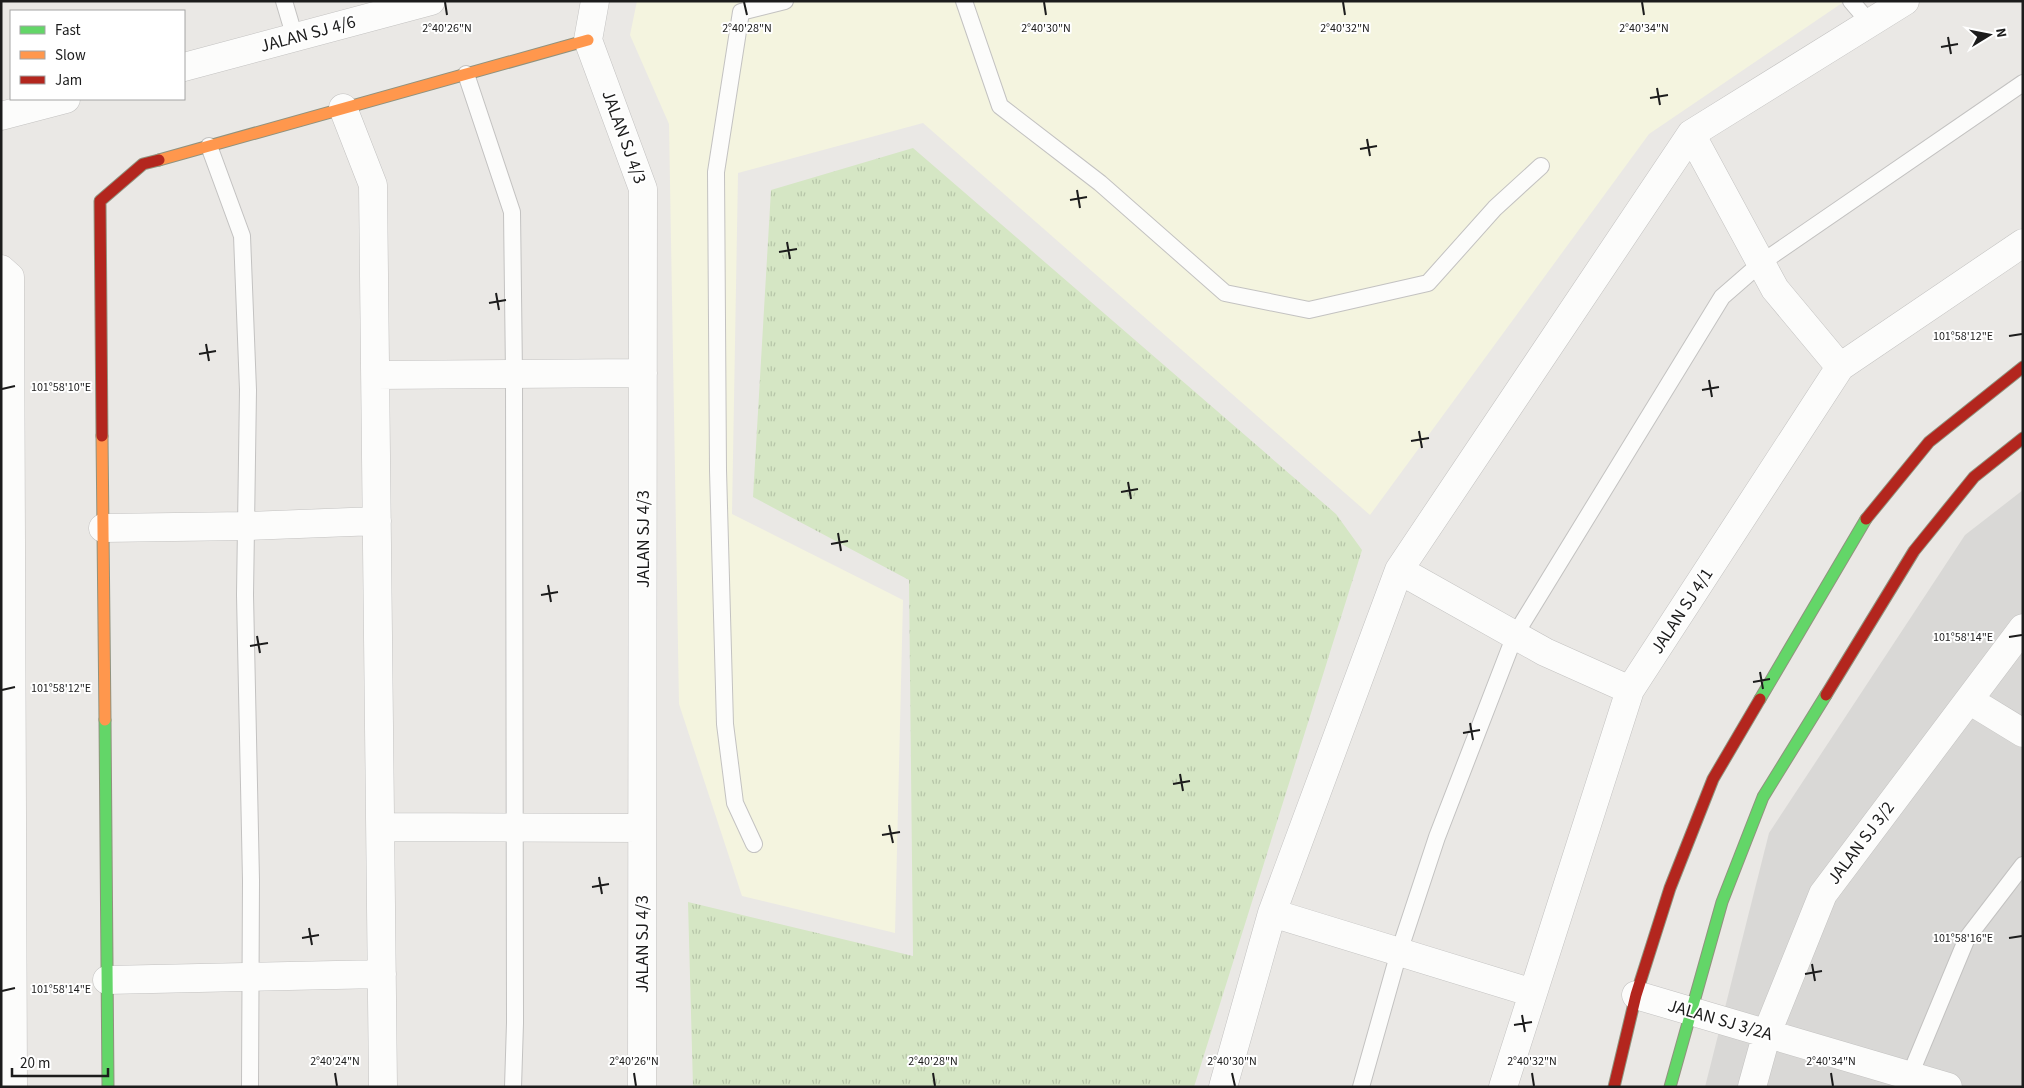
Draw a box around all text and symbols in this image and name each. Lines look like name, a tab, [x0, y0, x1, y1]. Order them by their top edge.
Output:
street label: JALAN SJ 4/6	[257, 9, 359, 59]
legend	[10, 10, 185, 100]
north arrow	[1964, 10, 2014, 60]
text: Fast	[55, 20, 81, 41]
text: 2°40'26"N	[422, 20, 472, 37]
text: 2°40'28"N	[722, 20, 772, 37]
text: 2°40'30"N	[1021, 20, 1071, 37]
text: 2°40'32"N	[1320, 20, 1370, 37]
text: 2°40'34"N	[1619, 20, 1669, 37]
text: N	[1990, 27, 2011, 39]
text: Slow	[55, 45, 86, 66]
text: Jam	[55, 70, 82, 91]
street label: JALAN SJ 4/3	[595, 87, 653, 187]
text: 101°58'12"E	[1933, 328, 1993, 345]
text: 101°58'10"E	[31, 379, 91, 396]
street label: JALAN SJ 4/3	[631, 490, 656, 588]
street label: JALAN SJ 4/1	[1645, 563, 1719, 659]
text: 101°58'14"E	[1933, 629, 1993, 646]
text: 101°58'12"E	[31, 680, 91, 697]
street label: JALAN SJ 3/2	[1822, 796, 1900, 890]
street label: JALAN SJ 4/3	[630, 895, 655, 993]
text: 101°58'16"E	[1933, 930, 1993, 947]
text: 101°58'14"E	[31, 981, 91, 998]
street label: JALAN SJ 3/2A	[1665, 993, 1775, 1047]
scale bar	[12, 1046, 109, 1078]
text: 20 m	[20, 1053, 50, 1074]
text: 2°40'24"N	[310, 1053, 360, 1070]
text: 2°40'26"N	[609, 1053, 659, 1070]
text: 2°40'28"N	[908, 1053, 958, 1070]
text: 2°40'30"N	[1207, 1053, 1257, 1070]
text: 2°40'32"N	[1507, 1053, 1557, 1070]
text: 2°40'34"N	[1806, 1053, 1856, 1070]

